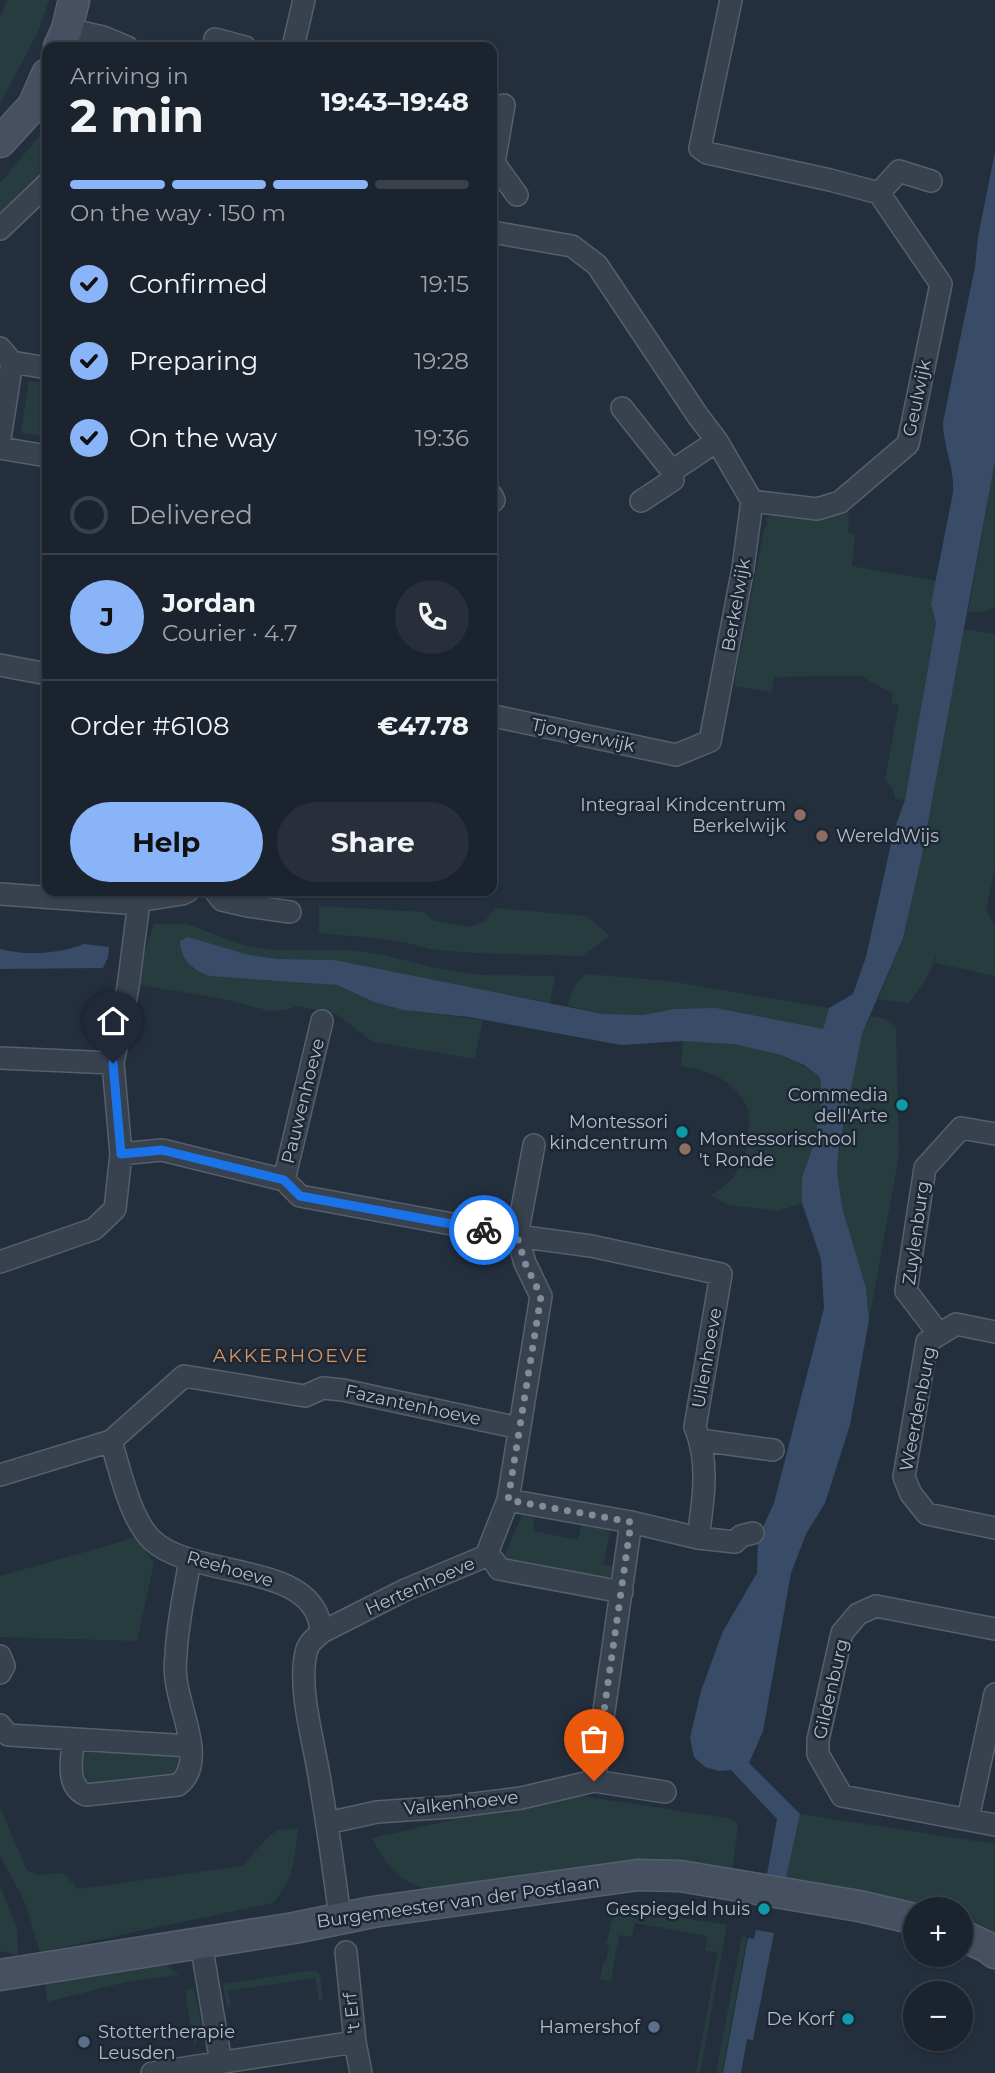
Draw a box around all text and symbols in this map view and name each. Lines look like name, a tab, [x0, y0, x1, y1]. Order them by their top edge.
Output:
text: Arriving in	[70, 62, 189, 90]
text: 19:43–19:48	[321, 86, 469, 118]
text: 2 min	[70, 87, 204, 144]
text: On the way · 150 m	[70, 199, 286, 227]
icon: check	[70, 265, 108, 303]
text: Confirmed	[129, 268, 268, 300]
text: 19:15	[420, 270, 469, 298]
icon: check	[70, 342, 108, 380]
text: Preparing	[129, 345, 258, 377]
text: 19:28	[414, 347, 469, 375]
street label: Geulwijk	[898, 357, 936, 438]
icon: check	[70, 419, 108, 457]
text: On the way	[129, 422, 277, 454]
text: 19:36	[415, 424, 469, 452]
text: Delivered	[129, 499, 253, 531]
street label: Berkelwijk	[717, 557, 755, 653]
button: phone	[395, 580, 469, 654]
text: Jordan	[162, 587, 256, 619]
text: J	[100, 601, 114, 633]
text: Courier · 4.7	[162, 619, 298, 647]
text: Order #6108	[70, 710, 230, 742]
text: €47.78	[377, 710, 469, 742]
street label: Tjongerwijk	[529, 713, 637, 757]
place label: Integraal Kindcentrum Berkelwijk	[580, 794, 786, 837]
button: Help	[70, 802, 263, 882]
button: Share	[277, 802, 469, 882]
marker: Integraal Kindcentrum Berkelwijk	[792, 807, 808, 823]
place label: WereldWijs	[836, 825, 939, 847]
marker: WereldWijs	[814, 828, 830, 844]
pin	[83, 991, 143, 1063]
icon: home	[94, 1002, 132, 1040]
street label: Pauwenhoeve	[277, 1036, 329, 1166]
place label: Commedia dell'Arte	[788, 1084, 888, 1127]
marker: Commedia dell'Arte	[894, 1097, 910, 1113]
place label: Montessori kindcentrum	[549, 1111, 668, 1154]
marker: Montessori kindcentrum	[674, 1124, 690, 1140]
place label: Montessorischool 't Ronde	[699, 1128, 857, 1171]
marker: Montessorischool 't Ronde	[677, 1141, 693, 1157]
street label: Zuylenburg	[898, 1180, 934, 1286]
courier	[449, 1195, 519, 1265]
icon: bike	[465, 1211, 503, 1249]
street label: Uilenhoeve	[687, 1306, 727, 1410]
district label: AKKERHOEVE	[213, 1344, 369, 1367]
street label: Weerdenburg	[895, 1345, 941, 1473]
street label: Fazantenhoeve	[343, 1380, 483, 1430]
street label: Reehoeve	[184, 1546, 276, 1592]
street label: Hertenhoeve	[362, 1552, 478, 1620]
street label: Gildenburg	[809, 1637, 853, 1741]
pin	[564, 1709, 624, 1781]
icon: bag	[575, 1720, 613, 1758]
street label: Valkenhoeve	[403, 1786, 519, 1820]
street label: Burgemeester van der Postlaan	[315, 1871, 601, 1933]
map controls	[903, 1897, 973, 2051]
button: +	[903, 1897, 973, 1967]
place label: Gespiegeld huis	[606, 1898, 750, 1920]
marker: Gespiegeld huis	[756, 1901, 772, 1917]
button: −	[903, 1981, 973, 2051]
street label: 't Erf	[339, 1991, 365, 2035]
place label: De Korf	[767, 2008, 835, 2030]
marker: De Korf	[840, 2011, 856, 2027]
place label: Hamershof	[539, 2016, 641, 2038]
marker: Hamershof	[646, 2019, 662, 2035]
place label: Stottertherapie Leusden	[98, 2021, 235, 2064]
marker: Stottertherapie Leusden	[76, 2034, 92, 2050]

